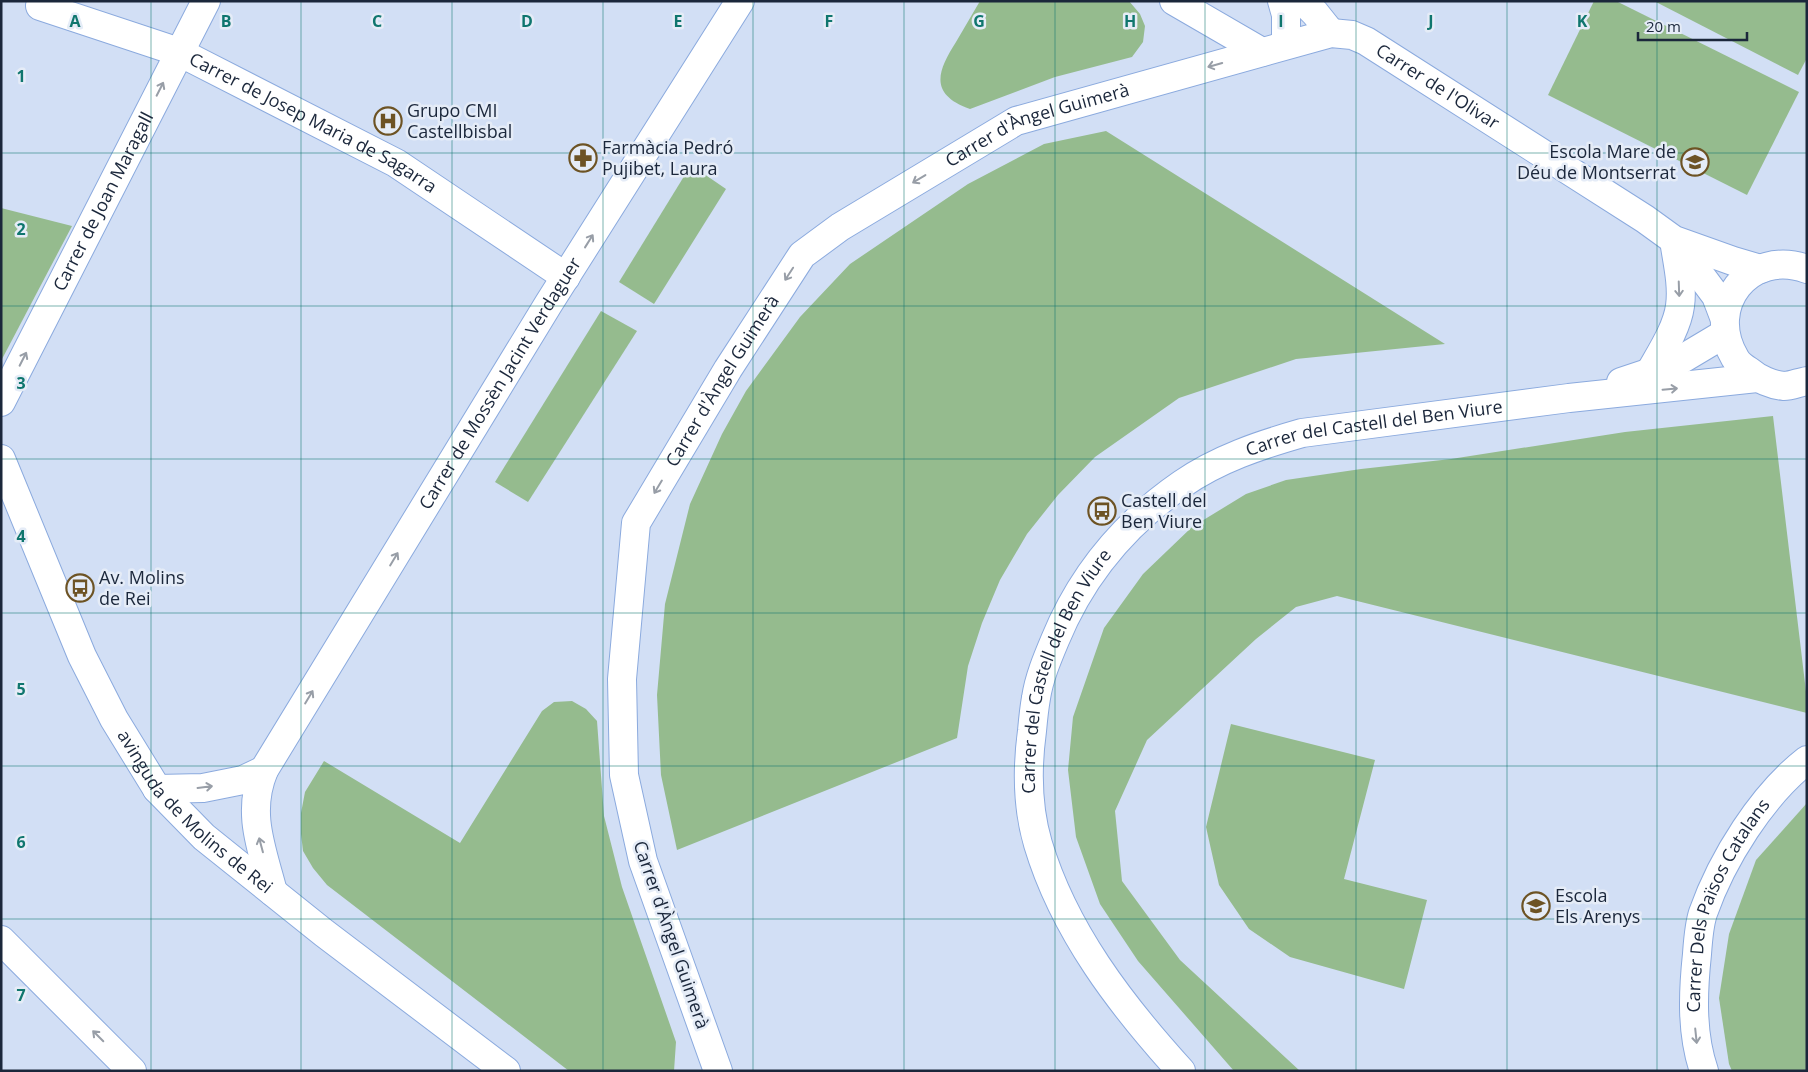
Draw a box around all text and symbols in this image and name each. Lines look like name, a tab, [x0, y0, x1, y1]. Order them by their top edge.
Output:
text: A	[69, 10, 81, 32]
text: B	[221, 10, 231, 32]
text: C	[372, 10, 382, 32]
text: D	[521, 10, 533, 32]
text: E	[674, 10, 683, 32]
text: F	[825, 10, 833, 32]
text: G	[973, 10, 985, 32]
text: H	[1124, 10, 1136, 32]
text: I	[1278, 10, 1284, 32]
text: J	[1426, 10, 1434, 32]
text: K	[1577, 10, 1588, 32]
scale bar	[1638, 10, 1747, 42]
text: 20 m	[1646, 16, 1681, 36]
street label: Carrer de l'Olivar	[1372, 38, 1505, 135]
street label: Carrer de Josep Maria de Sagarra	[186, 46, 442, 198]
one-way arrow	[1207, 60, 1223, 70]
text: 1	[16, 65, 26, 87]
street label: Carrer d'Àngel Guimerà	[940, 77, 1132, 172]
one-way arrow	[156, 82, 165, 97]
place label: Grupo CMI Castellbisbal	[407, 98, 512, 143]
hospital icon: Grupo CMI Castellbisbal	[373, 106, 403, 136]
street label: Carrer de Joan Maragall	[47, 108, 158, 295]
place label: Farmàcia Pedró Pujibet, Laura	[602, 135, 733, 180]
place label: Escola Mare de Déu de Montserrat	[1517, 139, 1676, 184]
pharmacy icon: Farmàcia Pedró Pujibet, Laura	[568, 143, 598, 173]
school or university icon: Escola Mare de Déu de Montserrat	[1680, 147, 1710, 177]
one-way arrow	[912, 175, 926, 185]
text: 2	[16, 218, 26, 240]
one-way arrow	[583, 234, 594, 248]
street label: Carrer de Mossèn Jacint Verdaguer	[413, 252, 586, 514]
one-way arrow	[784, 267, 795, 281]
one-way arrow	[1675, 280, 1684, 296]
street label: Carrer d'Àngel Guimerà	[659, 290, 784, 471]
one-way arrow	[19, 352, 28, 367]
text: 3	[16, 372, 26, 394]
one-way arrow	[1662, 384, 1678, 393]
street label: Carrer del Castell del Ben Viure	[1242, 394, 1504, 461]
one-way arrow	[653, 479, 663, 493]
place label: Castell del Ben Viure	[1121, 488, 1207, 533]
bus stop icon: Castell del Ben Viure	[1087, 496, 1117, 526]
text: 4	[16, 525, 26, 547]
street label: Carrer del Castell del Ben Viure	[1016, 543, 1116, 794]
one-way arrow	[389, 552, 399, 566]
place label: Av. Molins de Rei	[99, 565, 185, 610]
bus stop icon: Av. Molins de Rei	[65, 573, 95, 603]
text: 5	[16, 678, 26, 700]
one-way arrow	[305, 691, 315, 705]
street label: avinguda de Molins de Rei	[112, 725, 278, 898]
one-way arrow	[197, 781, 213, 791]
street label: Carrer Dels Països Catalans	[1681, 793, 1775, 1013]
text: 6	[16, 831, 26, 853]
one-way arrow	[256, 837, 265, 853]
street label: Carrer d'Àngel Guimerà	[628, 837, 715, 1032]
place label: Escola Els Arenys	[1555, 883, 1640, 928]
school or university icon: Escola Els Arenys	[1521, 891, 1551, 921]
text: 7	[16, 984, 26, 1006]
one-way arrow	[1692, 1028, 1701, 1044]
one-way arrow	[92, 1031, 104, 1043]

